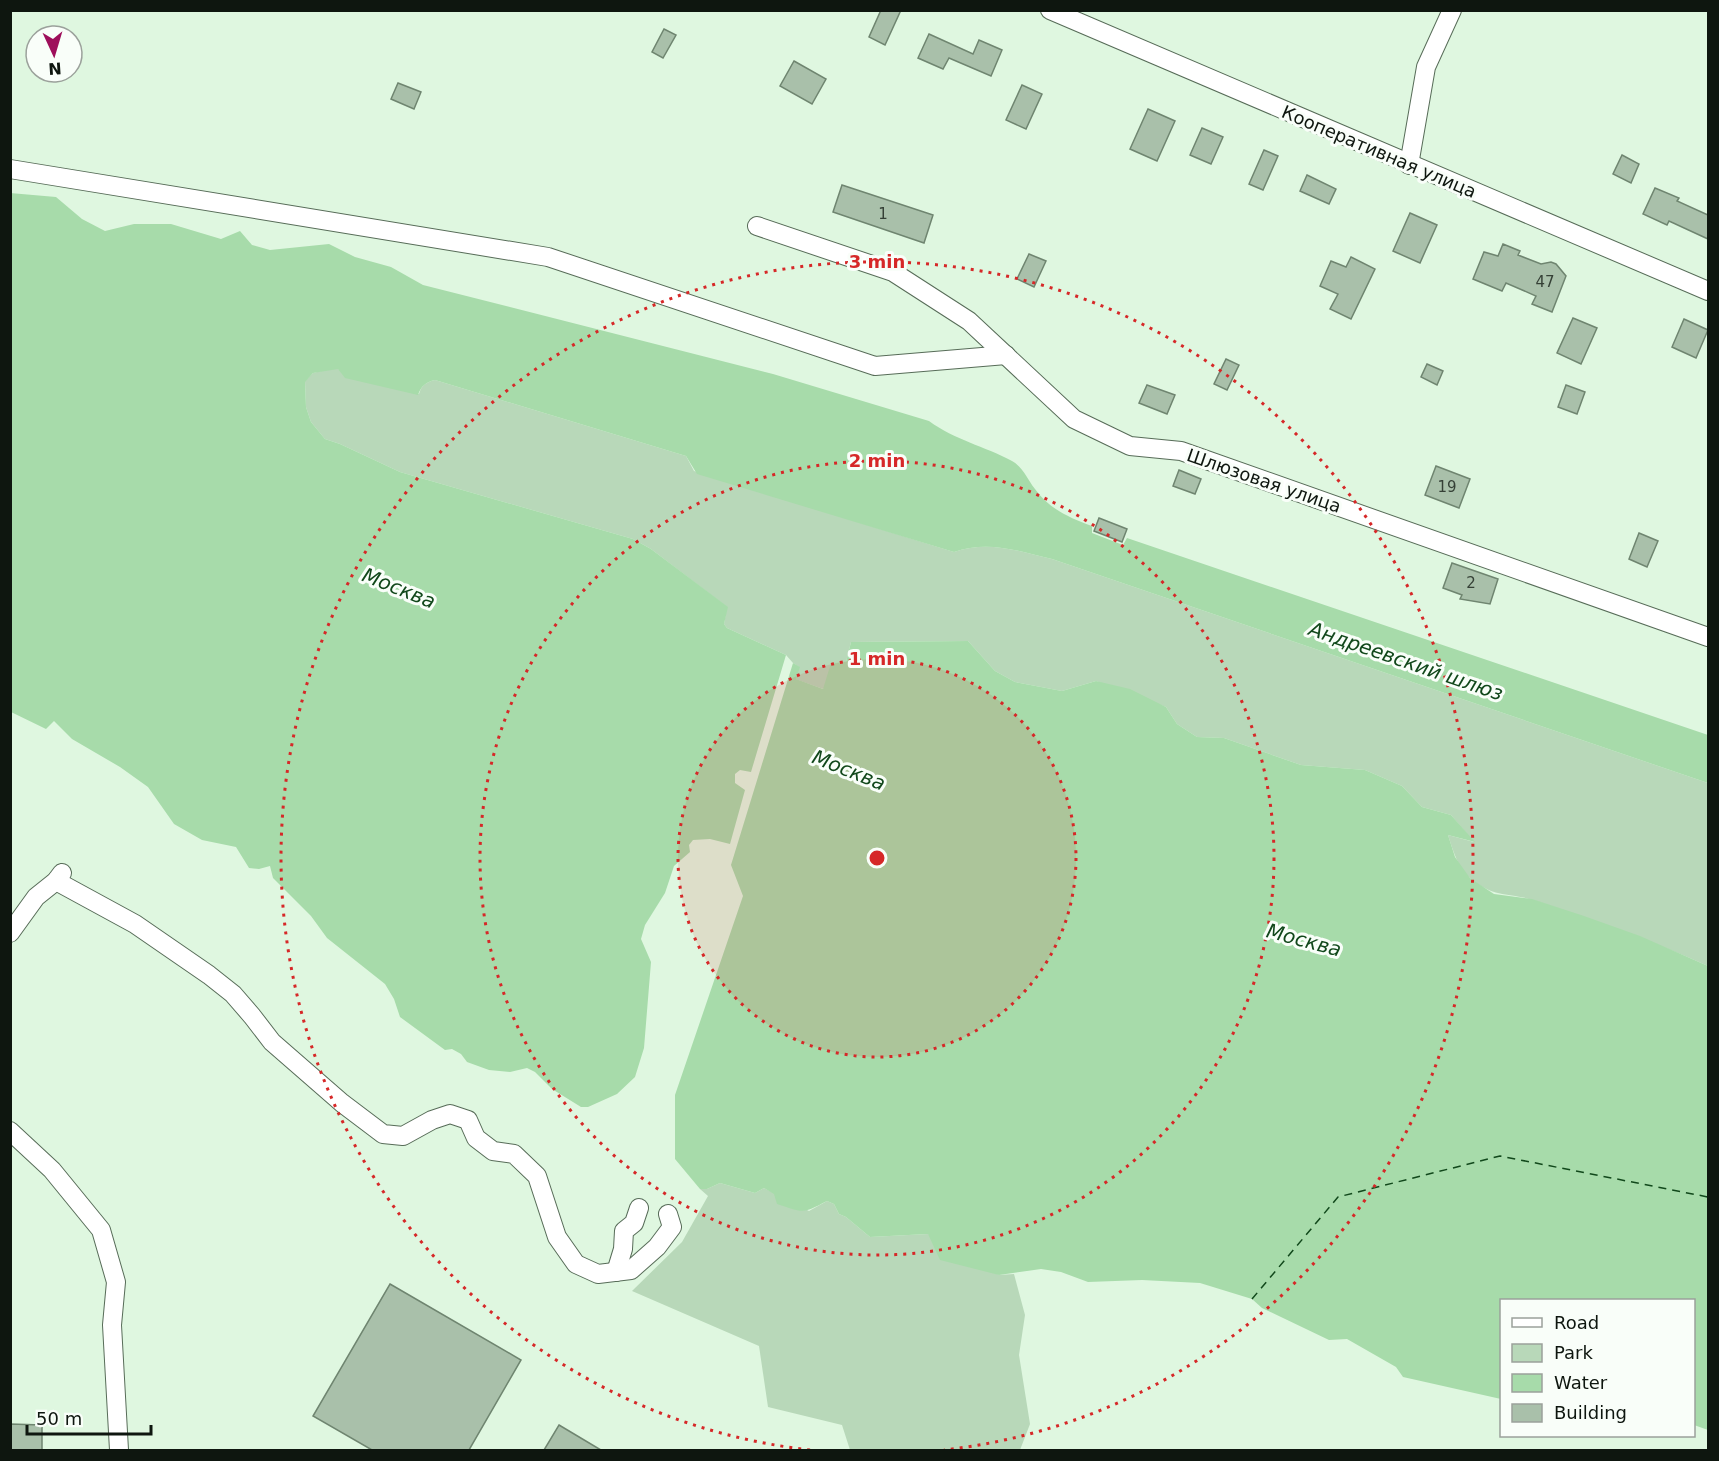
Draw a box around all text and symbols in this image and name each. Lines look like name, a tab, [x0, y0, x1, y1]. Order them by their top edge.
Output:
north arrow	[24, 24, 84, 84]
text: N	[48, 59, 62, 78]
street label: Кооперативная улица	[1279, 101, 1480, 202]
house number: 1	[878, 205, 888, 223]
text: 3 min	[849, 251, 905, 272]
house number: 47	[1535, 273, 1555, 291]
street label: Шлюзовая улица	[1184, 444, 1344, 517]
text: 2 min	[849, 450, 905, 471]
house number: 19	[1437, 478, 1457, 496]
water label: Москва	[359, 563, 439, 613]
house number: 2	[1466, 574, 1476, 592]
water label: Андреевский шлюз	[1304, 616, 1506, 706]
text: 1 min	[849, 648, 905, 669]
water label: Москва	[809, 745, 889, 795]
centre of rings	[867, 848, 887, 868]
water label: Москва	[1264, 918, 1344, 962]
legend	[1500, 1299, 1695, 1437]
text: Road	[1554, 1312, 1599, 1333]
text: Park	[1554, 1342, 1593, 1363]
text: Water	[1554, 1372, 1608, 1393]
scale bar	[27, 1398, 152, 1436]
text: Building	[1554, 1402, 1627, 1423]
text: 50 m	[36, 1408, 82, 1429]

